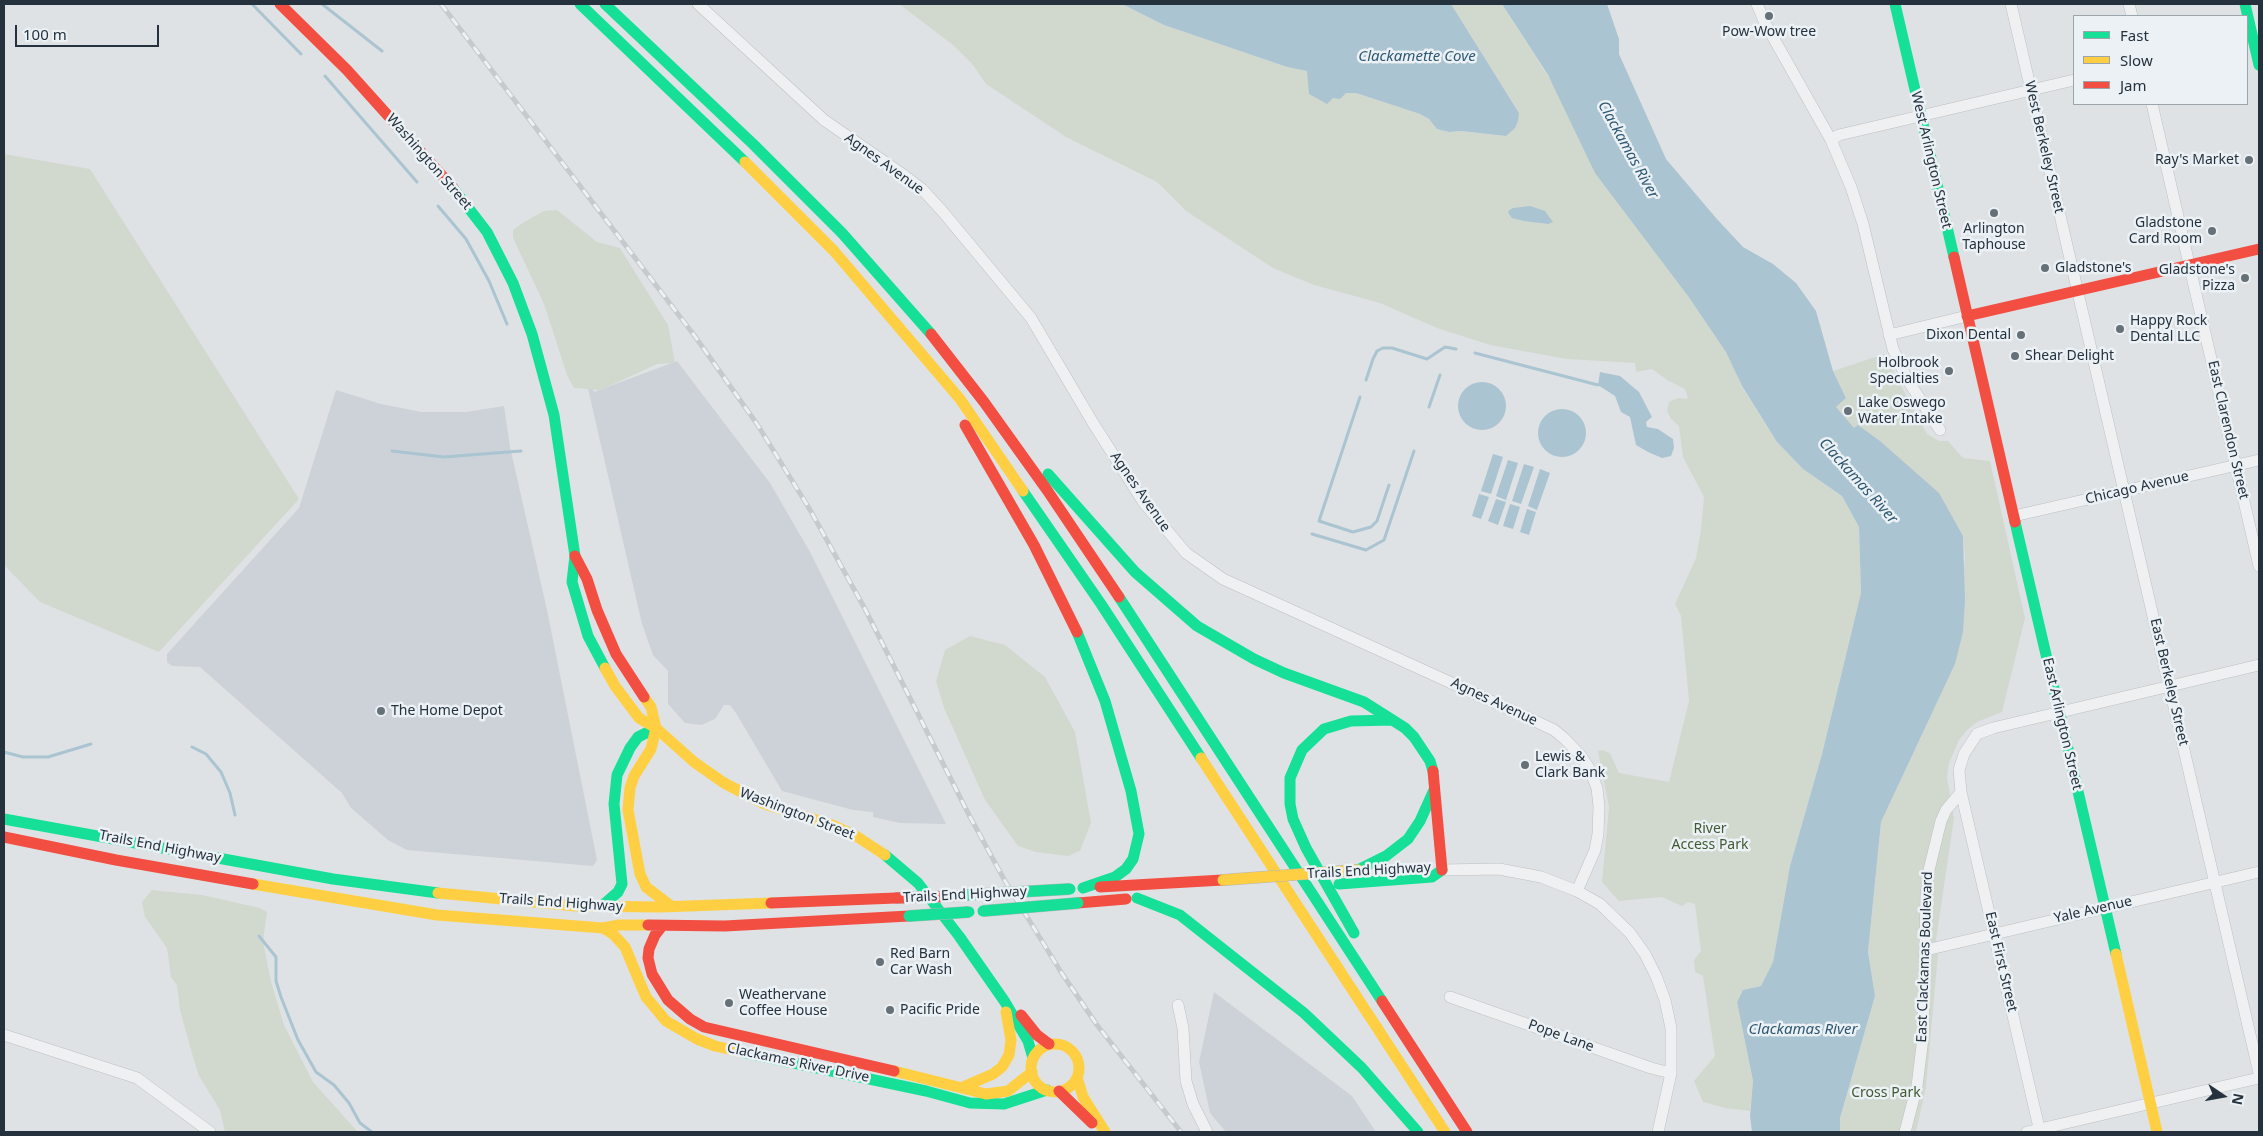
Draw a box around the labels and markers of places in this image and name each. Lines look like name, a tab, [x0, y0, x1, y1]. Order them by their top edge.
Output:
marker: Pow-Wow tree	[1763, 10, 1775, 22]
place label: Pow-Wow tree	[1722, 24, 1816, 40]
place label: Ray's Market	[2155, 152, 2239, 168]
marker: Ray's Market	[2243, 154, 2255, 166]
marker: Arlington Taphouse	[1988, 207, 2000, 219]
place label: Gladstone Card Room	[2129, 215, 2202, 248]
place label: Arlington Taphouse	[1962, 221, 2026, 253]
marker: Gladstone Card Room	[2206, 225, 2218, 237]
place label: Gladstone's	[2055, 260, 2131, 276]
marker: Gladstone's	[2039, 262, 2051, 274]
place label: Gladstone's Pizza	[2159, 262, 2235, 294]
marker: Gladstone's Pizza	[2239, 272, 2251, 284]
place label: Happy Rock Dental LLC	[2130, 313, 2207, 346]
marker: Happy Rock Dental LLC	[2114, 323, 2126, 335]
place label: Dixon Dental	[1926, 327, 2011, 343]
marker: Dixon Dental	[2015, 329, 2027, 341]
place label: Shear Delight	[2025, 348, 2114, 364]
marker: Shear Delight	[2009, 350, 2021, 362]
place label: Holbrook Specialties	[1870, 355, 1939, 388]
marker: Holbrook Specialties	[1943, 365, 1955, 377]
place label: Lake Oswego Water Intake	[1858, 395, 1946, 428]
marker: Lake Oswego Water Intake	[1842, 405, 1854, 417]
place label: The Home Depot	[391, 703, 503, 719]
marker: The Home Depot	[375, 705, 387, 717]
place label: Lewis & Clark Bank	[1535, 749, 1605, 782]
marker: Lewis & Clark Bank	[1519, 759, 1531, 771]
place label: Red Barn Car Wash	[890, 946, 952, 979]
marker: Red Barn Car Wash	[874, 956, 886, 968]
place label: Weathervane Coffee House	[739, 987, 827, 1020]
marker: Weathervane Coffee House	[723, 997, 735, 1009]
place label: Pacific Pride	[900, 1002, 980, 1018]
marker: Pacific Pride	[884, 1004, 896, 1016]

